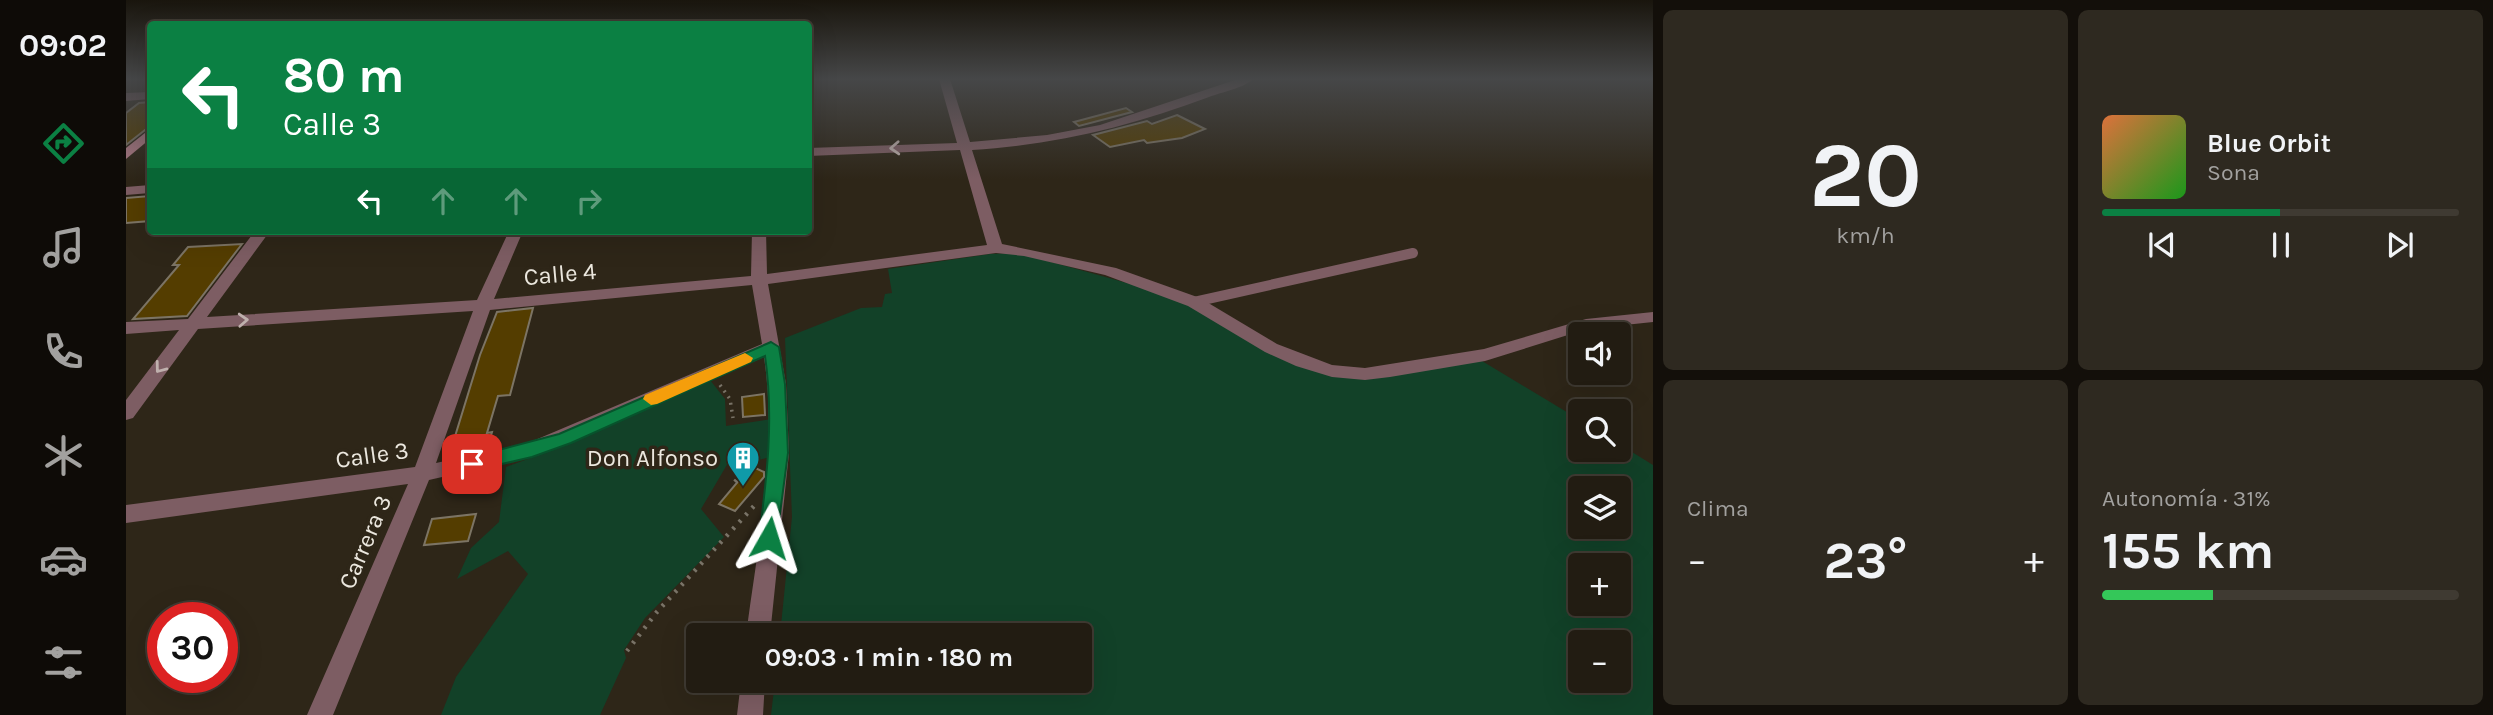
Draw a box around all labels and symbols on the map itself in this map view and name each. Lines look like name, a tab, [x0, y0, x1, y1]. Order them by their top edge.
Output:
one-way arrow	[889, 141, 900, 156]
street label: Calle 4	[523, 257, 597, 291]
one-way arrow	[238, 312, 249, 327]
one-way arrow	[156, 360, 169, 373]
pin	[442, 434, 502, 494]
street label: Calle 3	[334, 436, 410, 474]
building icon: Don Alfonso	[724, 439, 762, 488]
place label: Don Alfonso	[587, 444, 718, 472]
street label: Carrera 3	[333, 491, 397, 593]
position arrow	[732, 501, 806, 575]
speed limit sign: 30	[147, 602, 238, 693]

